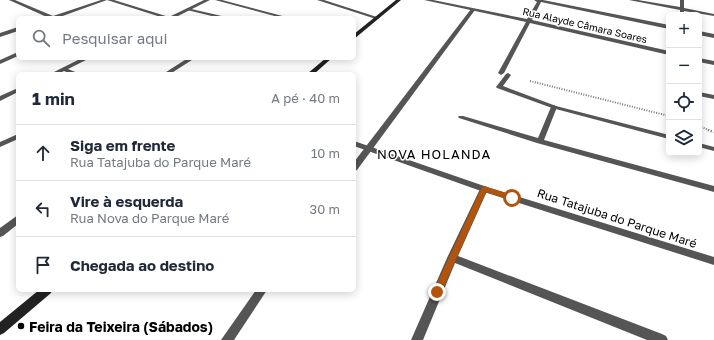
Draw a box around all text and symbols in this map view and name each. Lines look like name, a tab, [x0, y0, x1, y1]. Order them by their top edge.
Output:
street label: Rua Alayde Câmara Soares	[521, 5, 649, 45]
map controls	[666, 12, 702, 156]
button: +	[666, 12, 702, 48]
search box	[16, 16, 356, 60]
icon: search	[30, 27, 52, 49]
text: Pesquisar aqui	[62, 29, 167, 47]
button: −	[666, 48, 702, 84]
button: locate	[666, 84, 702, 120]
text: 1 min	[32, 88, 75, 109]
text: A pé · 40 m	[271, 90, 340, 106]
button: layers	[666, 120, 702, 156]
text: Siga em frente	[70, 136, 175, 154]
icon: ahead	[32, 142, 54, 164]
text: 10 m	[311, 145, 340, 161]
district label: NOVA HOLANDA	[377, 146, 491, 162]
text: Rua Tatajuba do Parque Maré	[70, 154, 251, 170]
street label: Rua Tatajuba do Parque Maré	[535, 185, 699, 251]
route start	[503, 189, 521, 207]
text: Vire à esquerda	[70, 192, 183, 210]
icon: left	[32, 198, 54, 220]
text: 30 m	[310, 201, 340, 217]
text: Rua Nova do Parque Maré	[70, 210, 229, 226]
icon: arrive	[32, 254, 54, 276]
text: Chegada ao destino	[70, 256, 214, 274]
route end	[428, 283, 446, 301]
place label: Feira da Teixeira (Sábados)	[29, 318, 213, 335]
marker: Feira da Teixeira (Sábados)	[16, 321, 26, 331]

